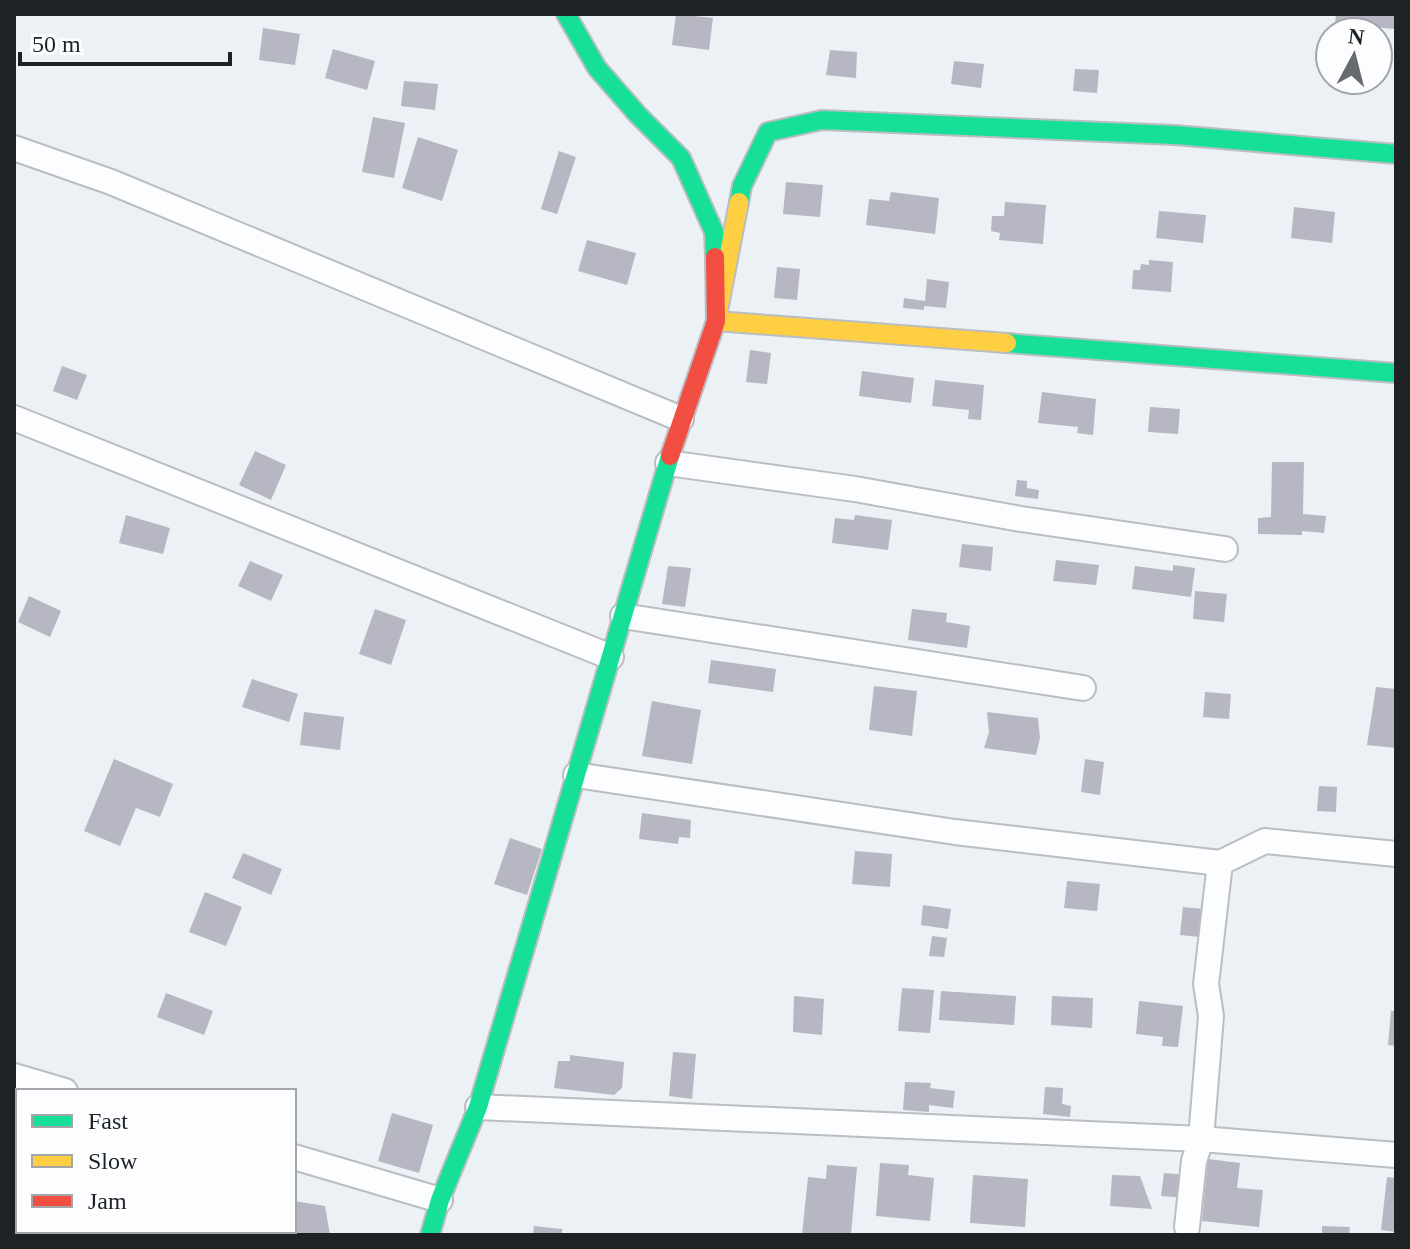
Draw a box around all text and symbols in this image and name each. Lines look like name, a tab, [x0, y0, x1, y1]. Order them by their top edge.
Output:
scale bar	[20, 16, 230, 66]
north arrow	[1314, 16, 1394, 96]
text: N	[1347, 23, 1366, 50]
text: 50 m	[32, 31, 81, 57]
legend	[16, 1089, 296, 1233]
text: Fast	[88, 1108, 128, 1134]
text: Slow	[88, 1148, 138, 1174]
text: Jam	[88, 1188, 127, 1214]

